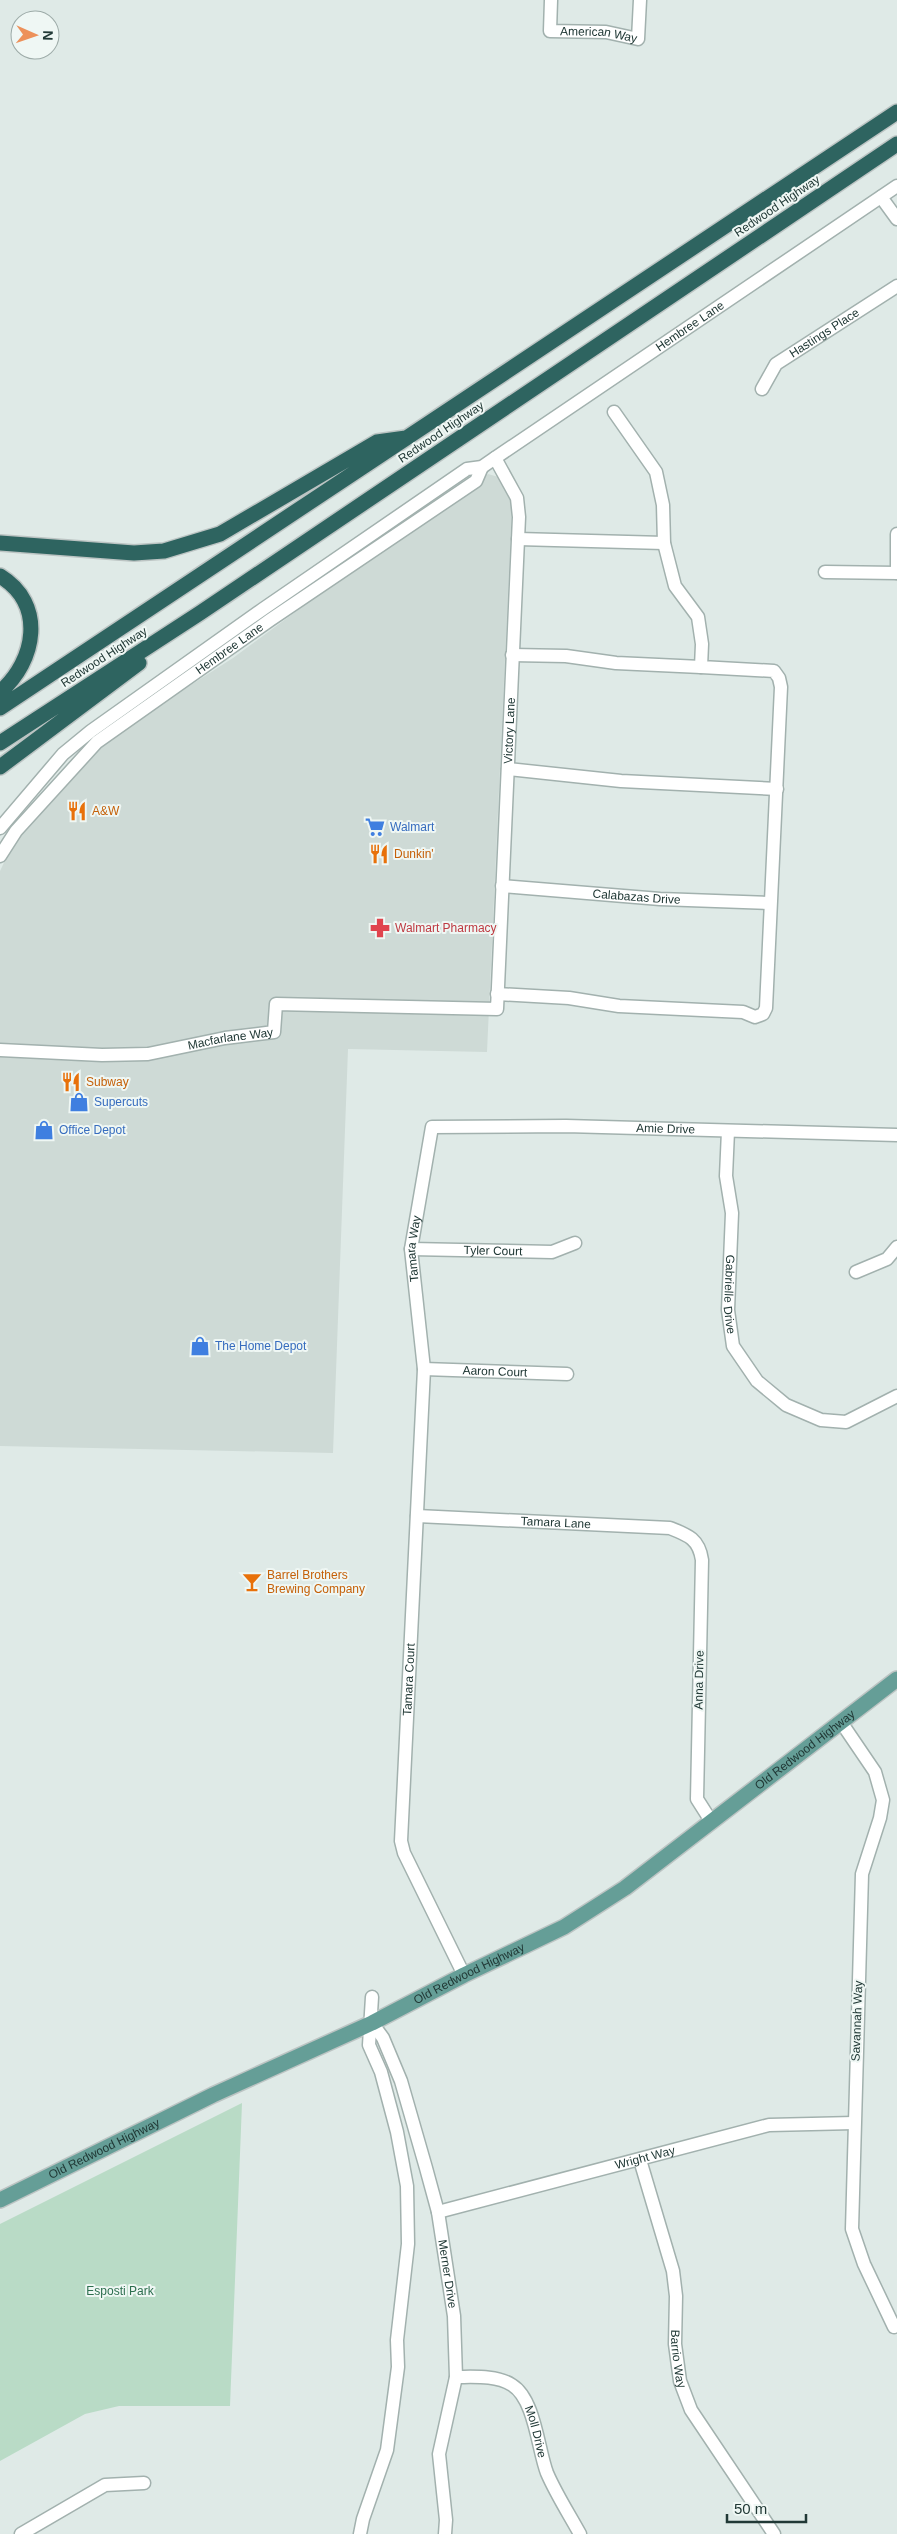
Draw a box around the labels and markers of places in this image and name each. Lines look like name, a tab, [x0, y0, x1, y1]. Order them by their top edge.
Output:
restaurant icon: A&W	[66, 800, 88, 822]
place label: A&W	[92, 804, 120, 818]
supermarket icon: Walmart	[364, 816, 386, 838]
place label: Walmart	[390, 820, 435, 834]
restaurant icon: Dunkin'	[368, 843, 390, 865]
place label: Dunkin'	[394, 847, 434, 861]
pharmacy icon: Walmart Pharmacy	[369, 917, 391, 939]
place label: Walmart Pharmacy	[395, 921, 497, 935]
restaurant icon: Subway	[60, 1071, 82, 1093]
place label: Subway	[86, 1075, 129, 1089]
shop icon: Supercuts	[68, 1091, 90, 1113]
place label: Supercuts	[94, 1095, 148, 1109]
shop icon: Office Depot	[33, 1119, 55, 1141]
place label: Office Depot	[59, 1123, 126, 1137]
shop icon: The Home Depot	[189, 1335, 211, 1357]
place label: The Home Depot	[215, 1339, 307, 1353]
place label: Barrel Brothers Brewing Company	[267, 1568, 365, 1596]
bar icon: Barrel Brothers Brewing Company	[241, 1571, 263, 1593]

